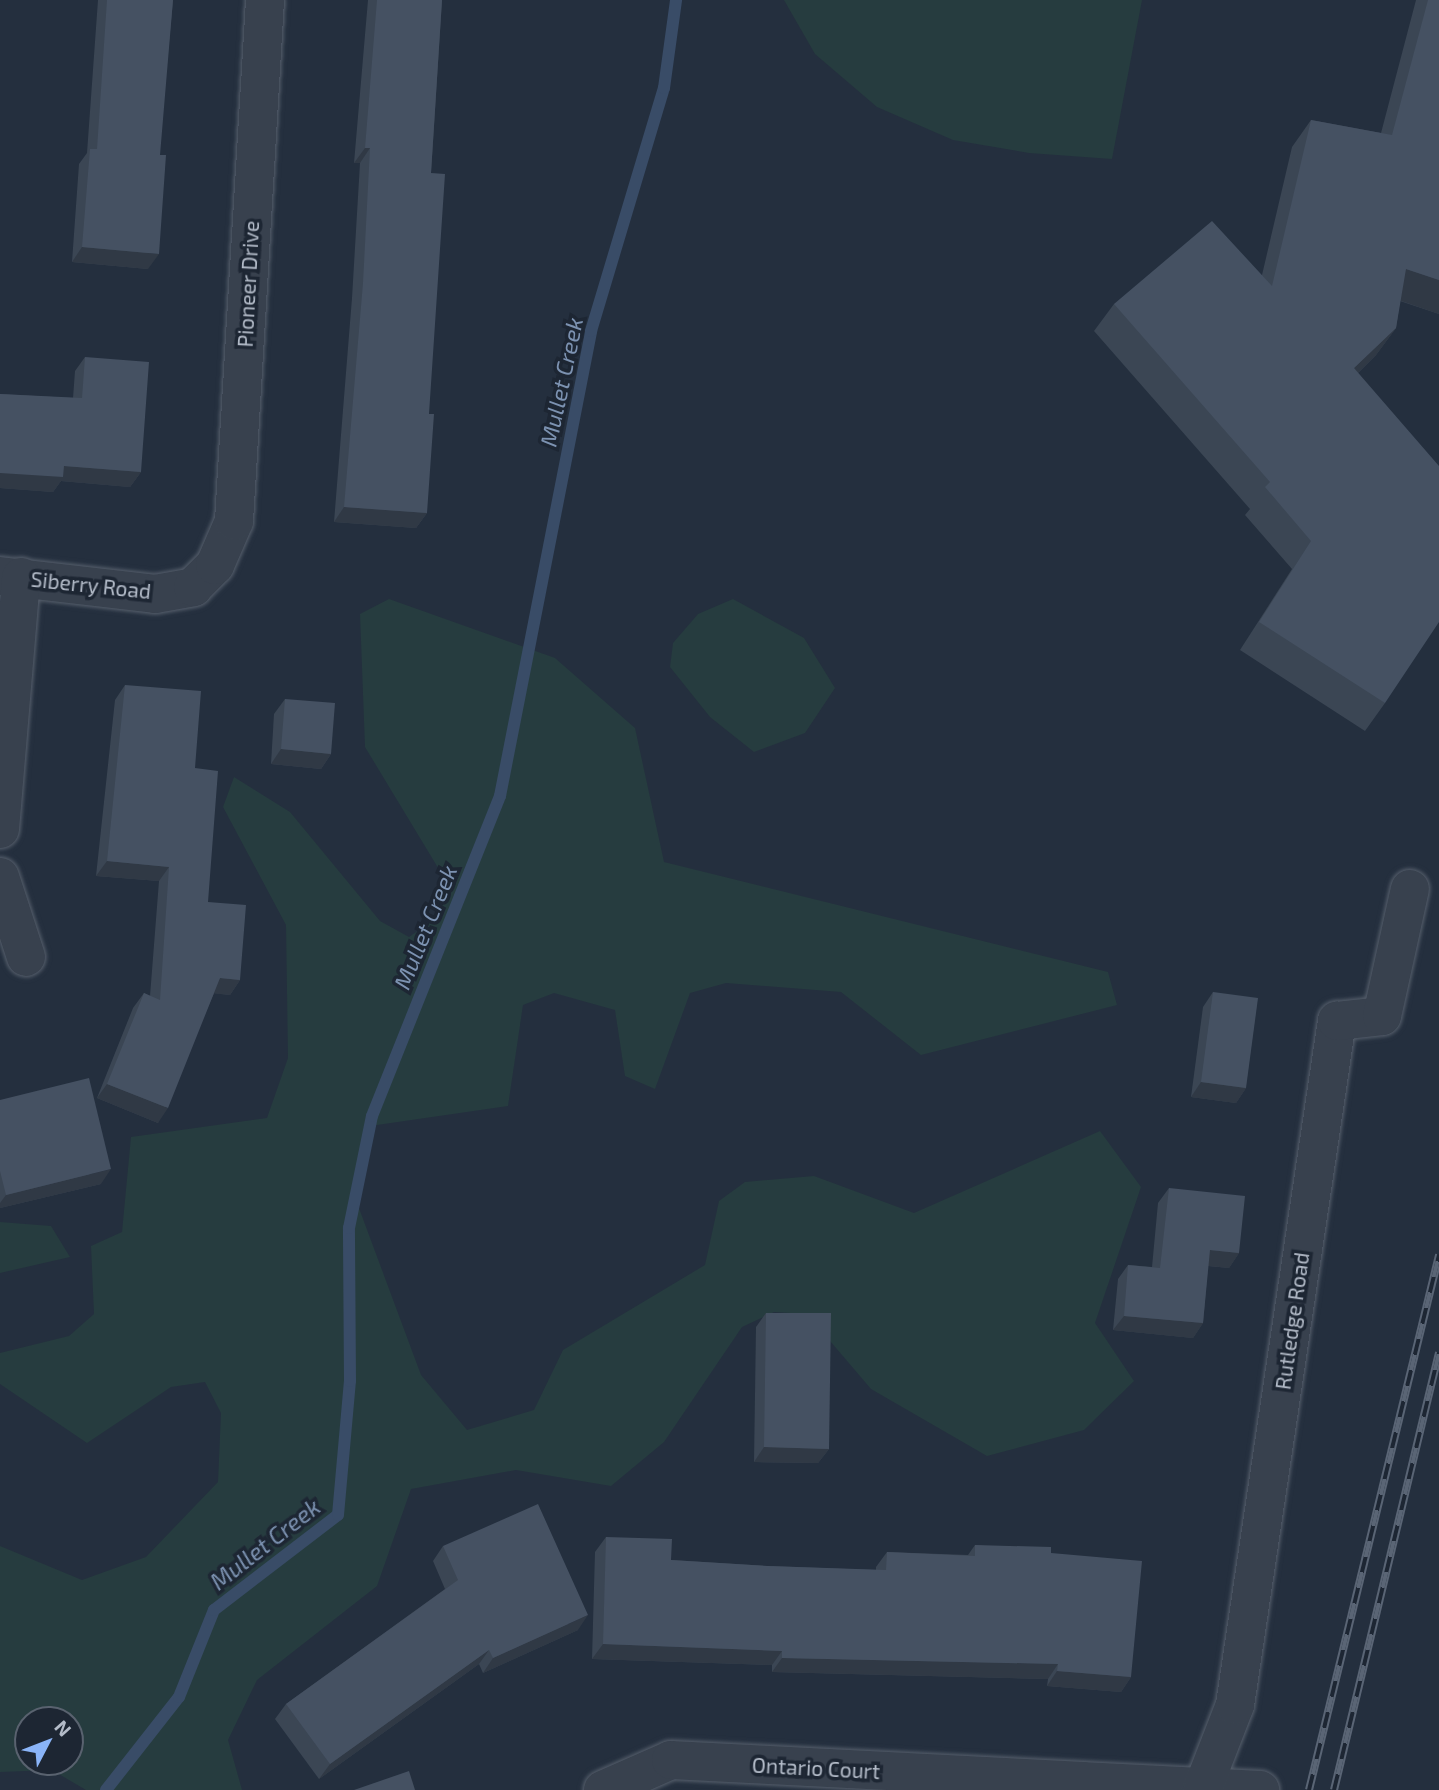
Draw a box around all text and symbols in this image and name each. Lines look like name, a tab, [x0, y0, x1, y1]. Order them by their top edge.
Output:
street label: Pioneer Drive	[232, 220, 264, 348]
water label: Mullet Creek	[534, 315, 588, 449]
street label: Siberry Road	[29, 566, 153, 604]
water label: Mullet Creek	[388, 861, 462, 993]
street label: Rutledge Road	[1270, 1251, 1314, 1391]
water label: Mullet Creek	[205, 1493, 325, 1595]
north arrow	[14, 1706, 84, 1776]
text: N	[50, 1715, 77, 1741]
street label: Ontario Court	[751, 1752, 881, 1784]

